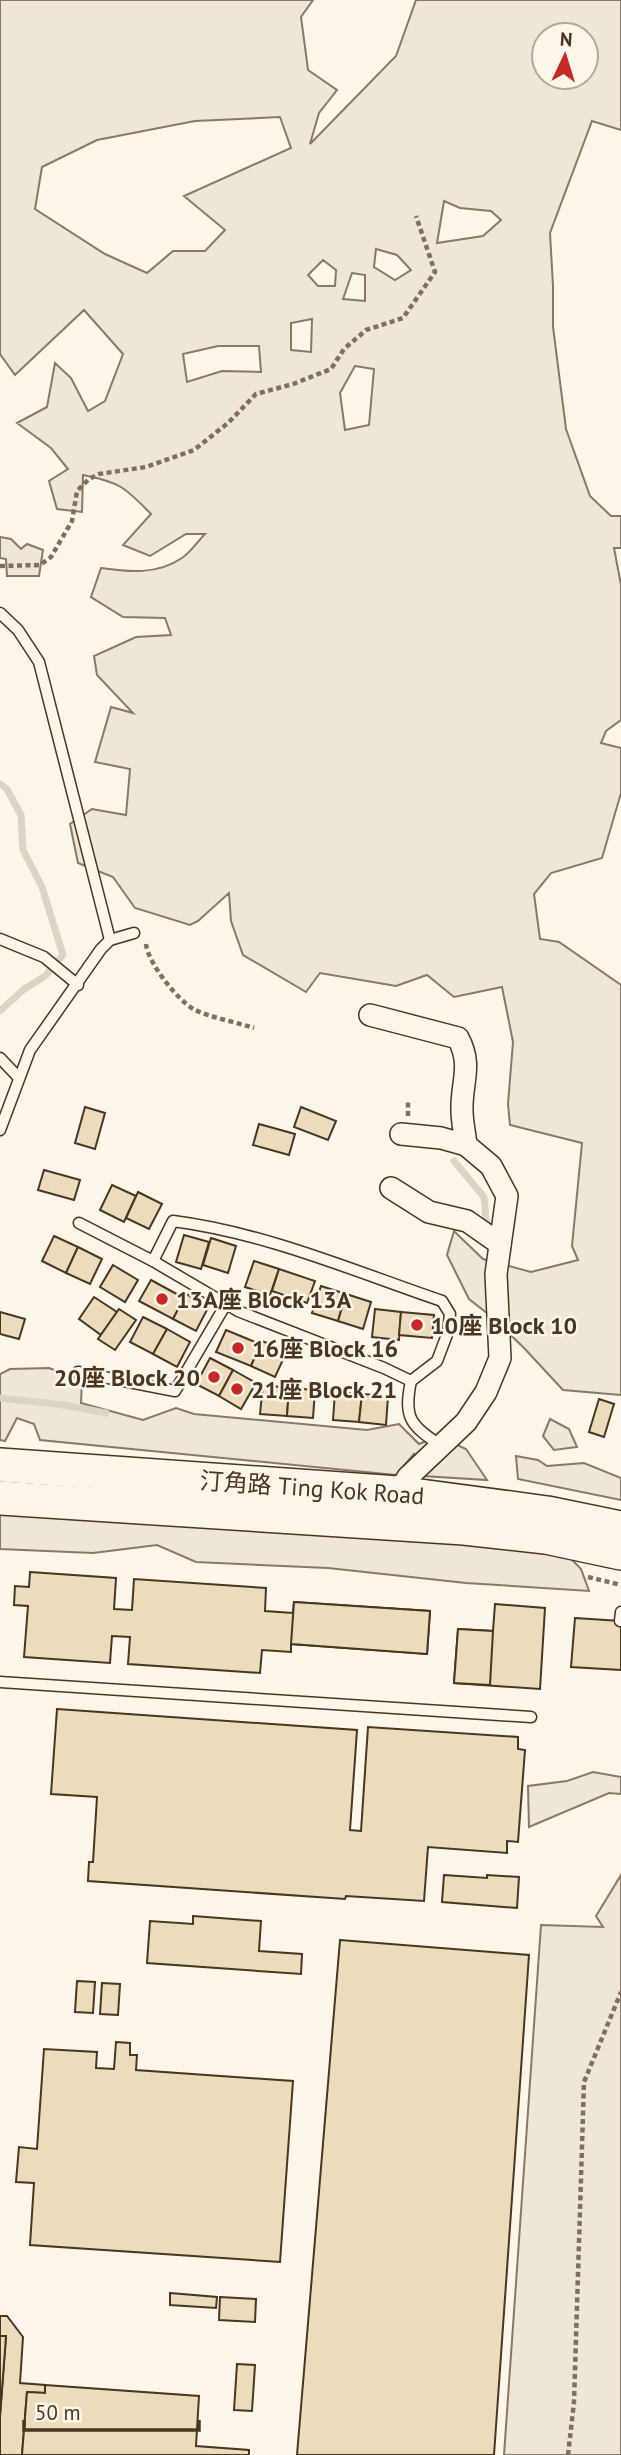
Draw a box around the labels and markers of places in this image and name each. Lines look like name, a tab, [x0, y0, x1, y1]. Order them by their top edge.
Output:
place label: 13A座 Block 13A	[176, 1284, 352, 1315]
marker: 13A座 Block 13A	[154, 1291, 170, 1307]
place label: 10座 Block 10	[431, 1310, 577, 1341]
marker: 10座 Block 10	[409, 1317, 425, 1333]
place label: 16座 Block 16	[252, 1333, 398, 1364]
marker: 16座 Block 16	[230, 1340, 246, 1356]
place label: 20座 Block 20	[54, 1362, 200, 1393]
marker: 20座 Block 20	[206, 1369, 222, 1385]
place label: 21座 Block 21	[251, 1374, 397, 1405]
marker: 21座 Block 21	[229, 1381, 245, 1397]

